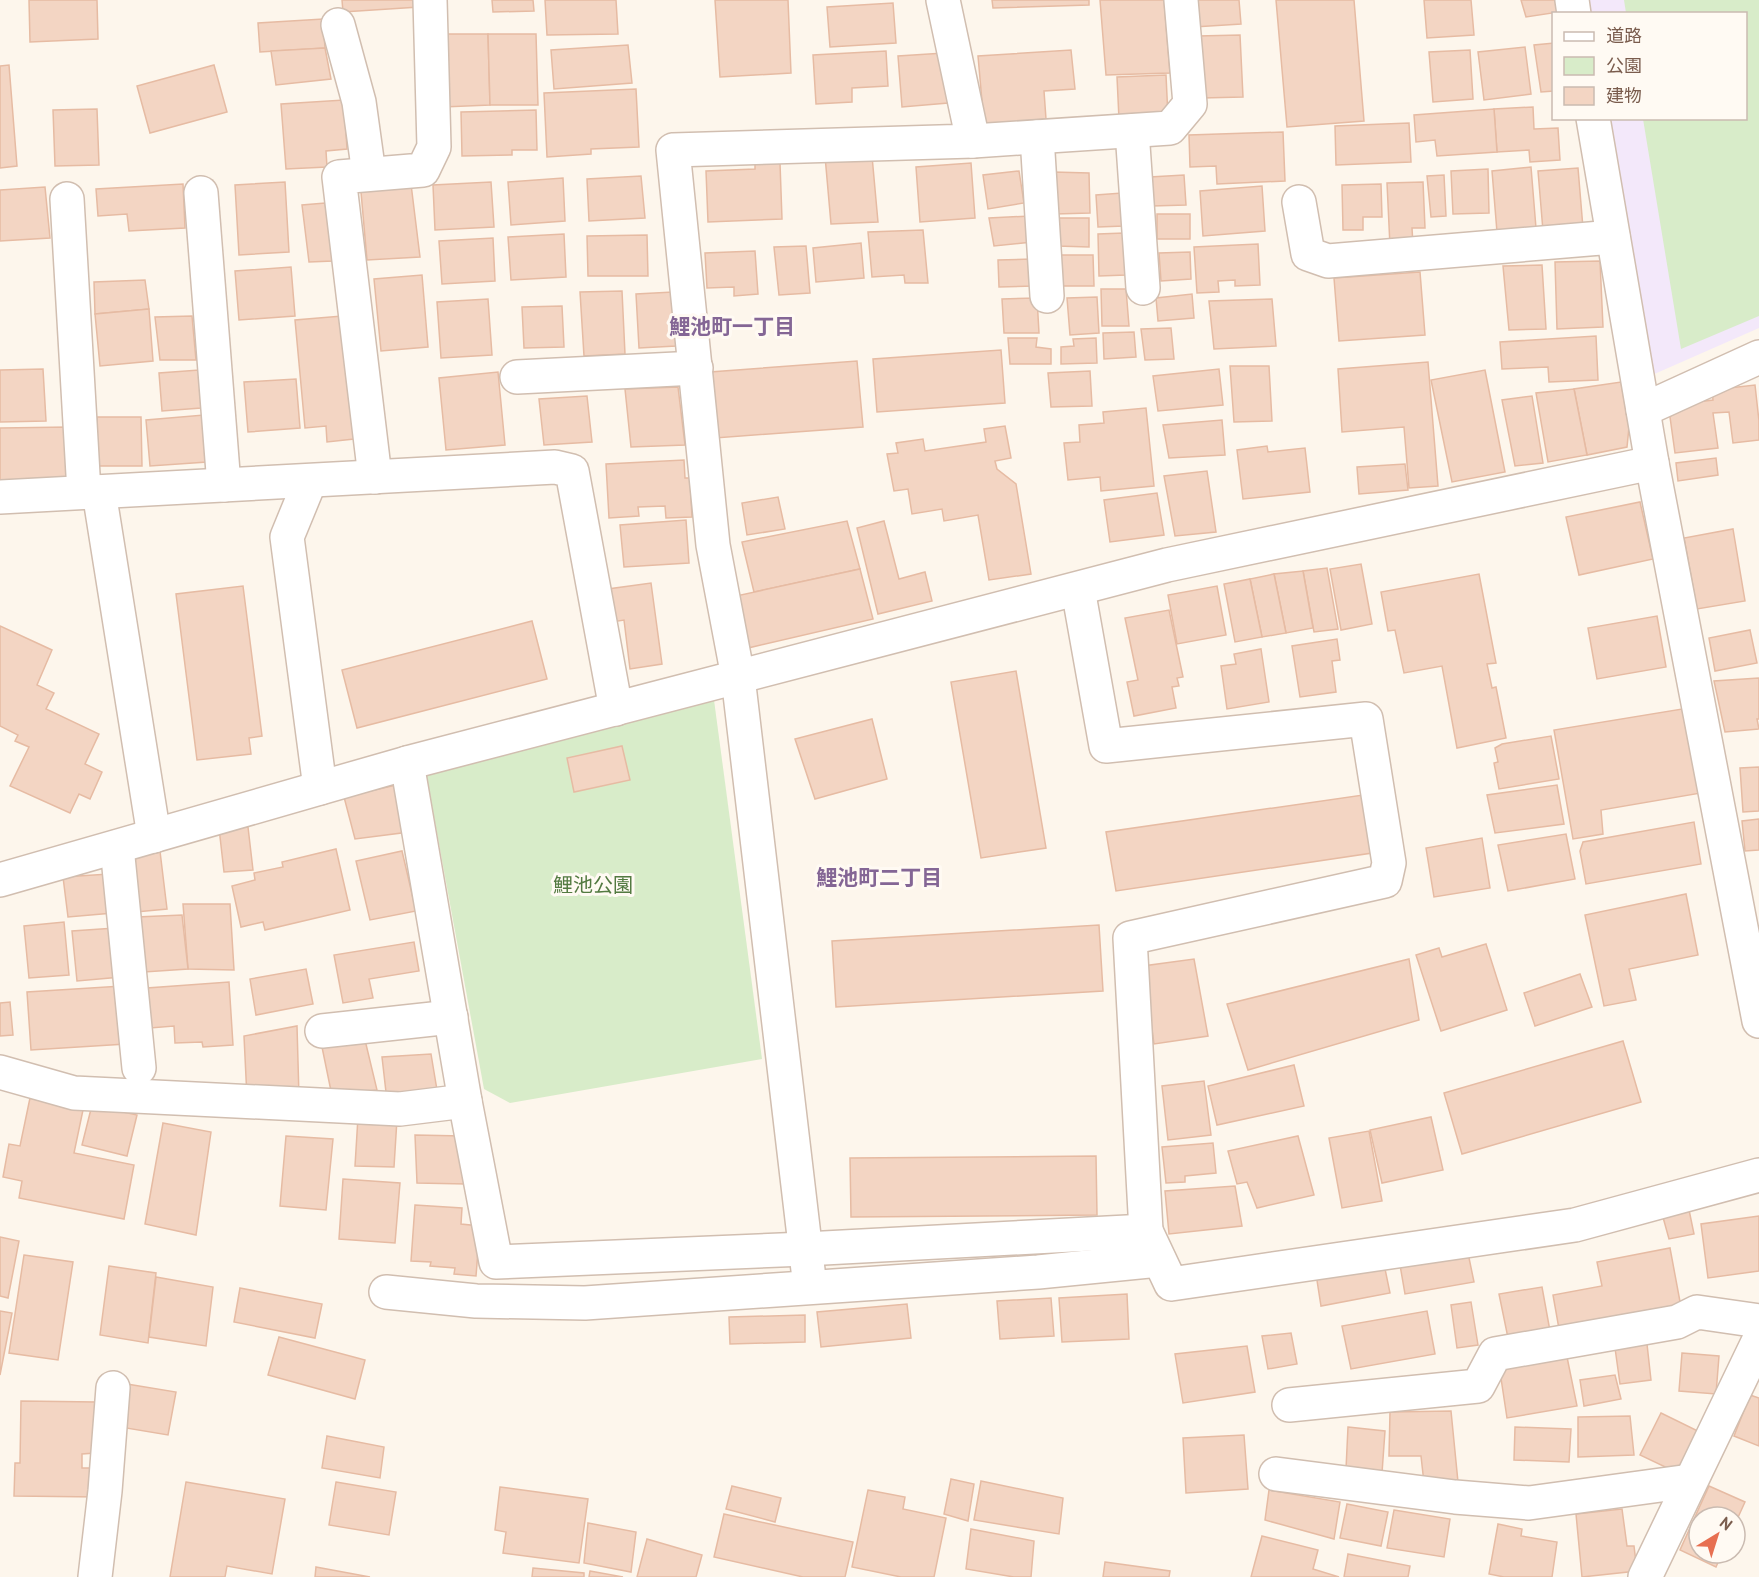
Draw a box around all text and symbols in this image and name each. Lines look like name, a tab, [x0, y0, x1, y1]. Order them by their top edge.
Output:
legend	[1552, 12, 1747, 120]
text: 道路	[1606, 24, 1642, 47]
text: 公園	[1606, 54, 1642, 77]
text: 建物	[1606, 84, 1642, 107]
district label: 鯉池町一丁目	[669, 313, 795, 340]
district label: 鯉池町二丁目	[816, 864, 942, 891]
park label: 鯉池公園	[553, 872, 633, 898]
north arrow	[1687, 1505, 1747, 1565]
text: N	[1716, 1512, 1737, 1534]

